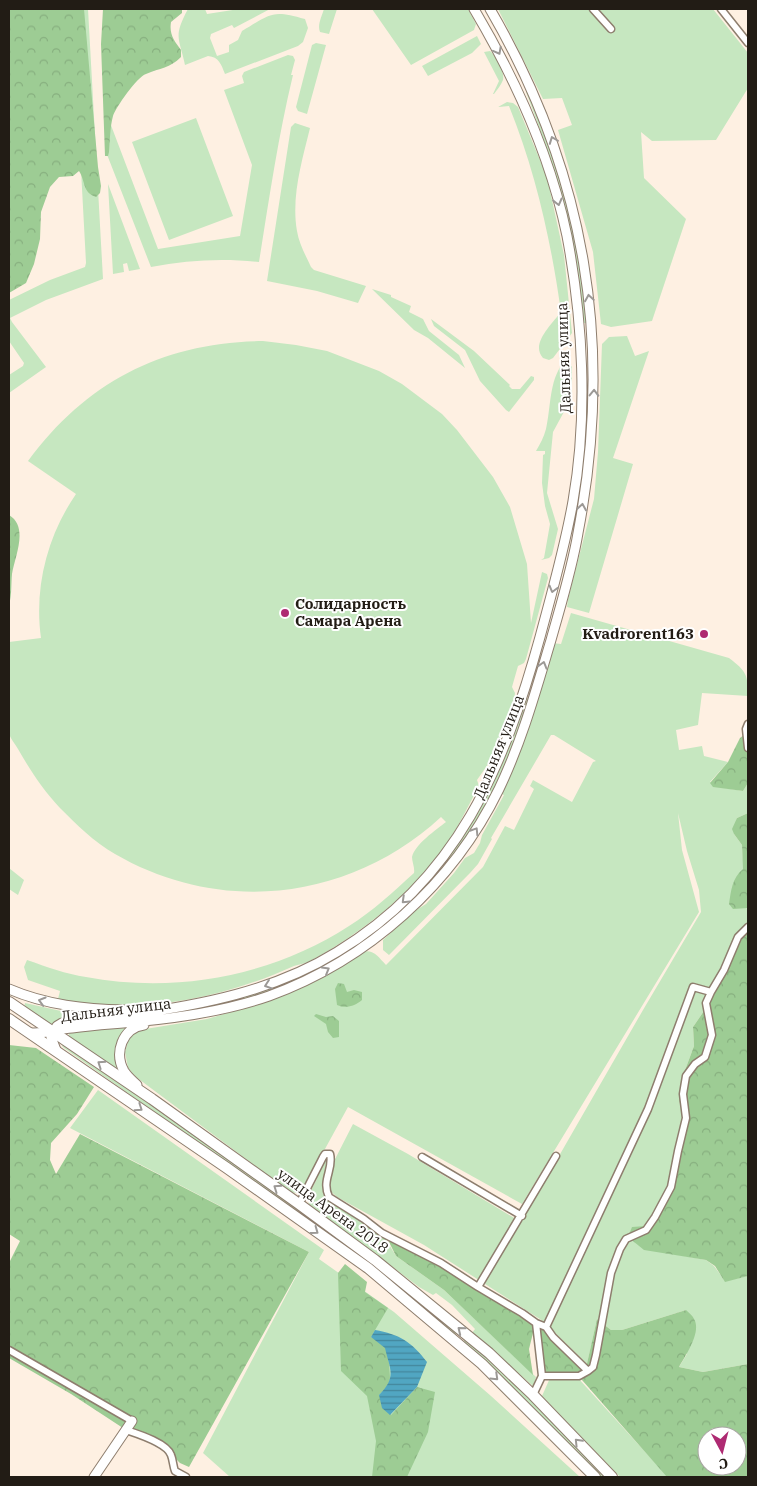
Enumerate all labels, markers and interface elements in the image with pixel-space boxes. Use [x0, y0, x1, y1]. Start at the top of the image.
one-way arrow [492, 46, 502, 55]
one-way arrow [548, 136, 559, 145]
one-way arrow [552, 197, 563, 206]
one-way arrow [584, 294, 595, 302]
street label: Дальняя улица [552, 302, 575, 414]
one-way arrow [589, 389, 599, 397]
one-way arrow [577, 503, 587, 512]
one-way arrow [548, 585, 559, 594]
place label: Солидарность Самара Арена [295, 594, 406, 630]
marker: Солидарность Самара Арена [279, 607, 291, 619]
place label: Kvadrorent163 [582, 624, 694, 643]
marker: Kvadrorent163 [698, 628, 710, 640]
one-way arrow [538, 661, 548, 670]
street label: Дальняя улица [469, 692, 528, 802]
one-way arrow [469, 827, 478, 836]
one-way arrow [402, 894, 411, 903]
one-way arrow [321, 966, 330, 976]
one-way arrow [265, 979, 273, 989]
street label: Дальняя улица [60, 993, 172, 1026]
one-way arrow [39, 996, 47, 1006]
one-way arrow [97, 1061, 107, 1070]
one-way arrow [133, 1102, 143, 1111]
street label: улица Арена 2018 [274, 1164, 393, 1257]
one-way arrow [273, 1185, 283, 1194]
one-way arrow [309, 1225, 319, 1234]
one-way arrow [458, 1327, 467, 1335]
one-way arrow [490, 1372, 499, 1381]
north arrow [697, 1426, 747, 1476]
one-way arrow [575, 1439, 584, 1448]
text: С [718, 1454, 729, 1473]

